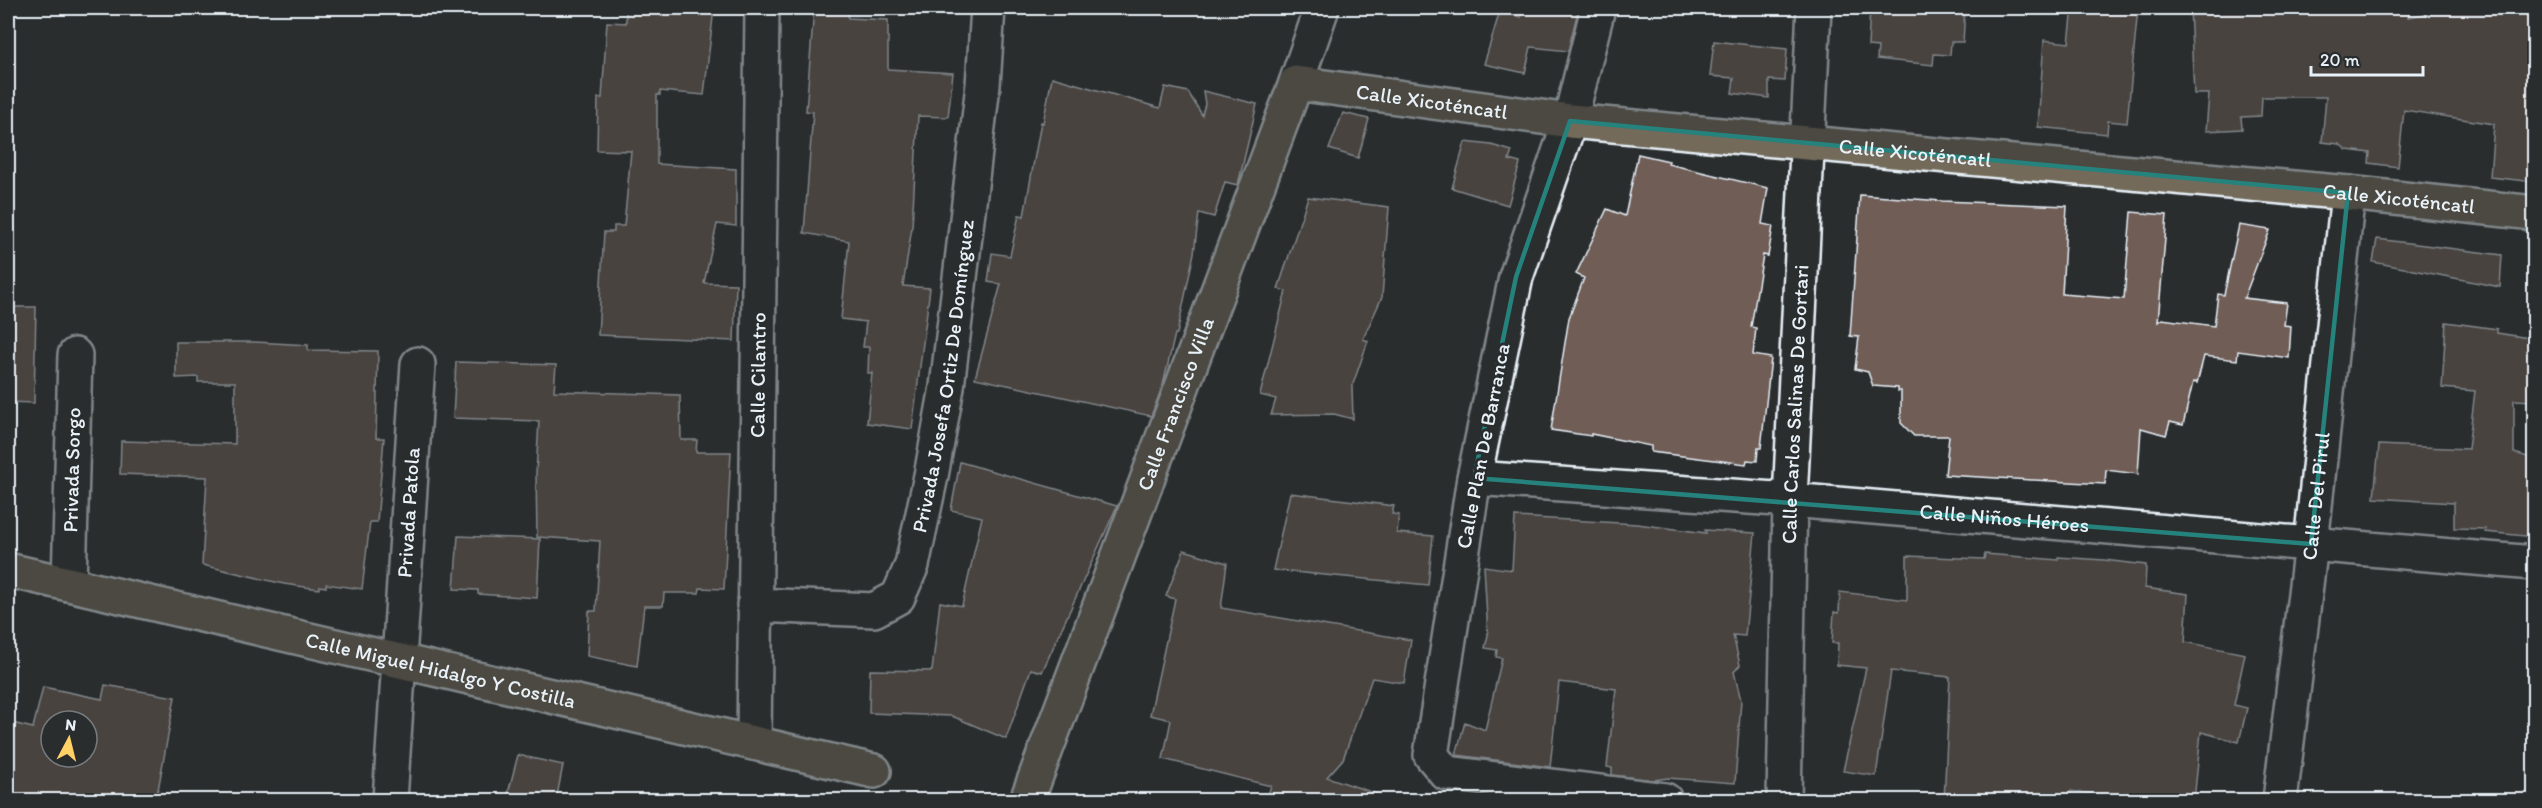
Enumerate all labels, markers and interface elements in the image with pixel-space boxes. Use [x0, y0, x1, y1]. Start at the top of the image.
scale bar [2311, 39, 2424, 77]
text: 20 m [2320, 49, 2360, 71]
street label: Calle Xicoténcatl [1354, 78, 1509, 124]
street label: Calle Xicoténcatl [1838, 133, 1993, 172]
street label: Calle Xicoténcatl [2322, 178, 2476, 219]
street label: Privada Josefa Ortiz De Domínguez [906, 218, 979, 535]
street label: Calle Carlos Salinas De Gortari [1776, 264, 1813, 544]
street label: Calle Cilantro [744, 312, 771, 438]
street label: Calle Francisco Villa [1131, 314, 1219, 494]
street label: Calle Plan De Barranca [1450, 341, 1515, 551]
street label: Privada Sorgo [57, 407, 86, 533]
street label: Calle Del Pirul [2296, 431, 2335, 562]
street label: Privada Patola [391, 447, 425, 578]
street label: Calle Niños Héroes [1919, 498, 2090, 537]
street label: Calle Miguel Hidalgo Y Costilla [303, 626, 578, 713]
north arrow [39, 709, 99, 769]
text: N [64, 715, 77, 735]

